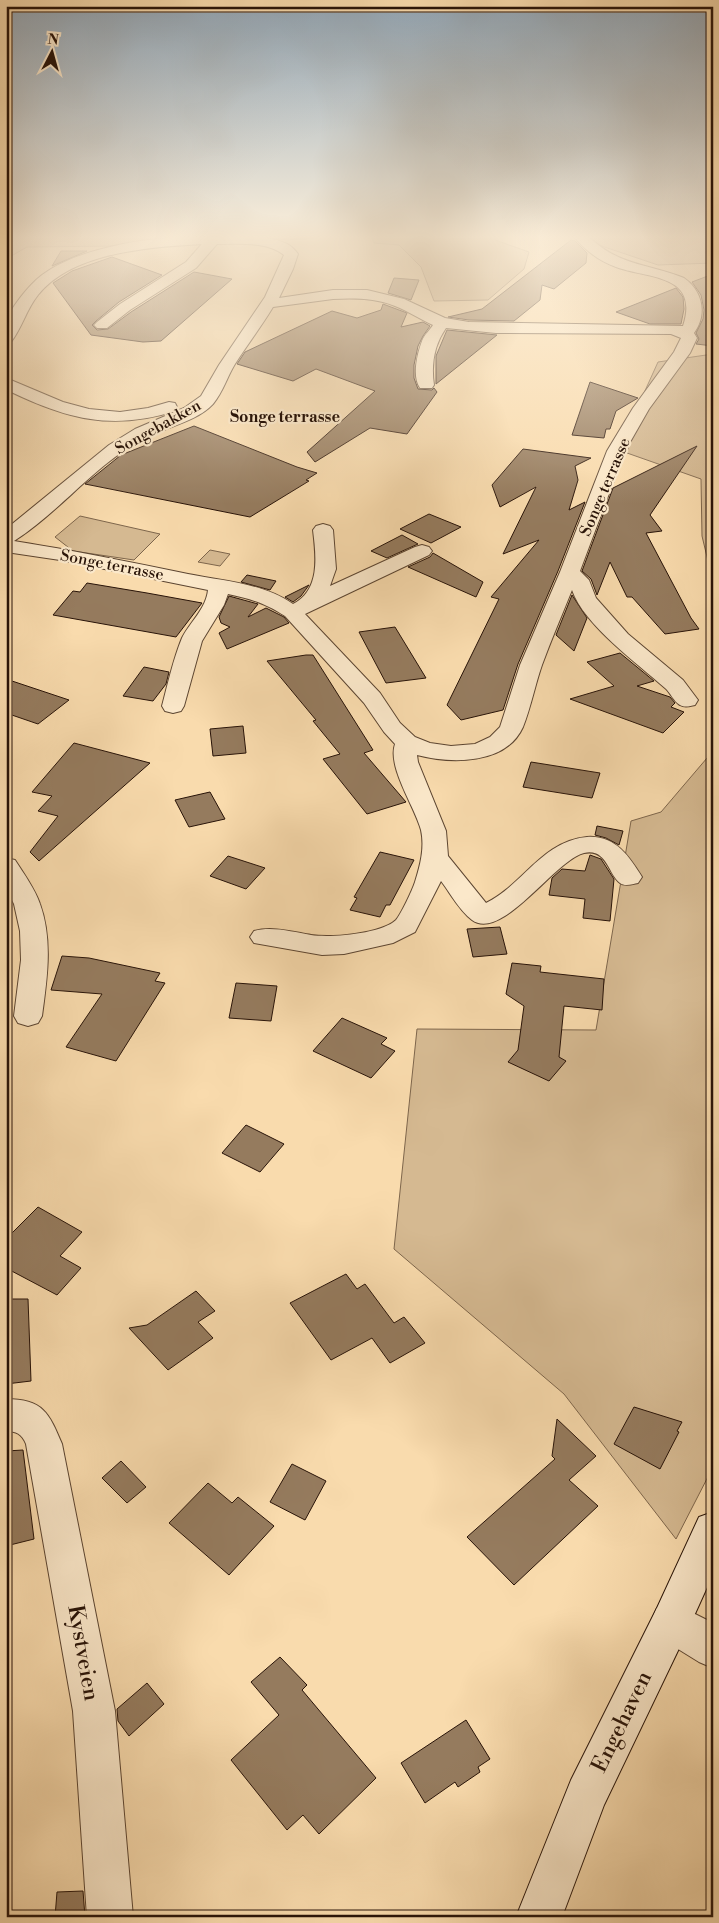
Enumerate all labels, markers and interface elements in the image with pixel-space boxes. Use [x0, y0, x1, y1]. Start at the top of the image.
north arrow [28, 28, 78, 78]
text: N [47, 31, 60, 50]
street label: Songebakken [111, 395, 205, 459]
district label: Songe terrasse [230, 407, 340, 427]
street label: Songe terrasse [575, 435, 635, 539]
street label: Songe terrasse [59, 545, 165, 585]
street label: Kystveien [61, 1603, 105, 1703]
street label: Engehaven [586, 1667, 658, 1777]

